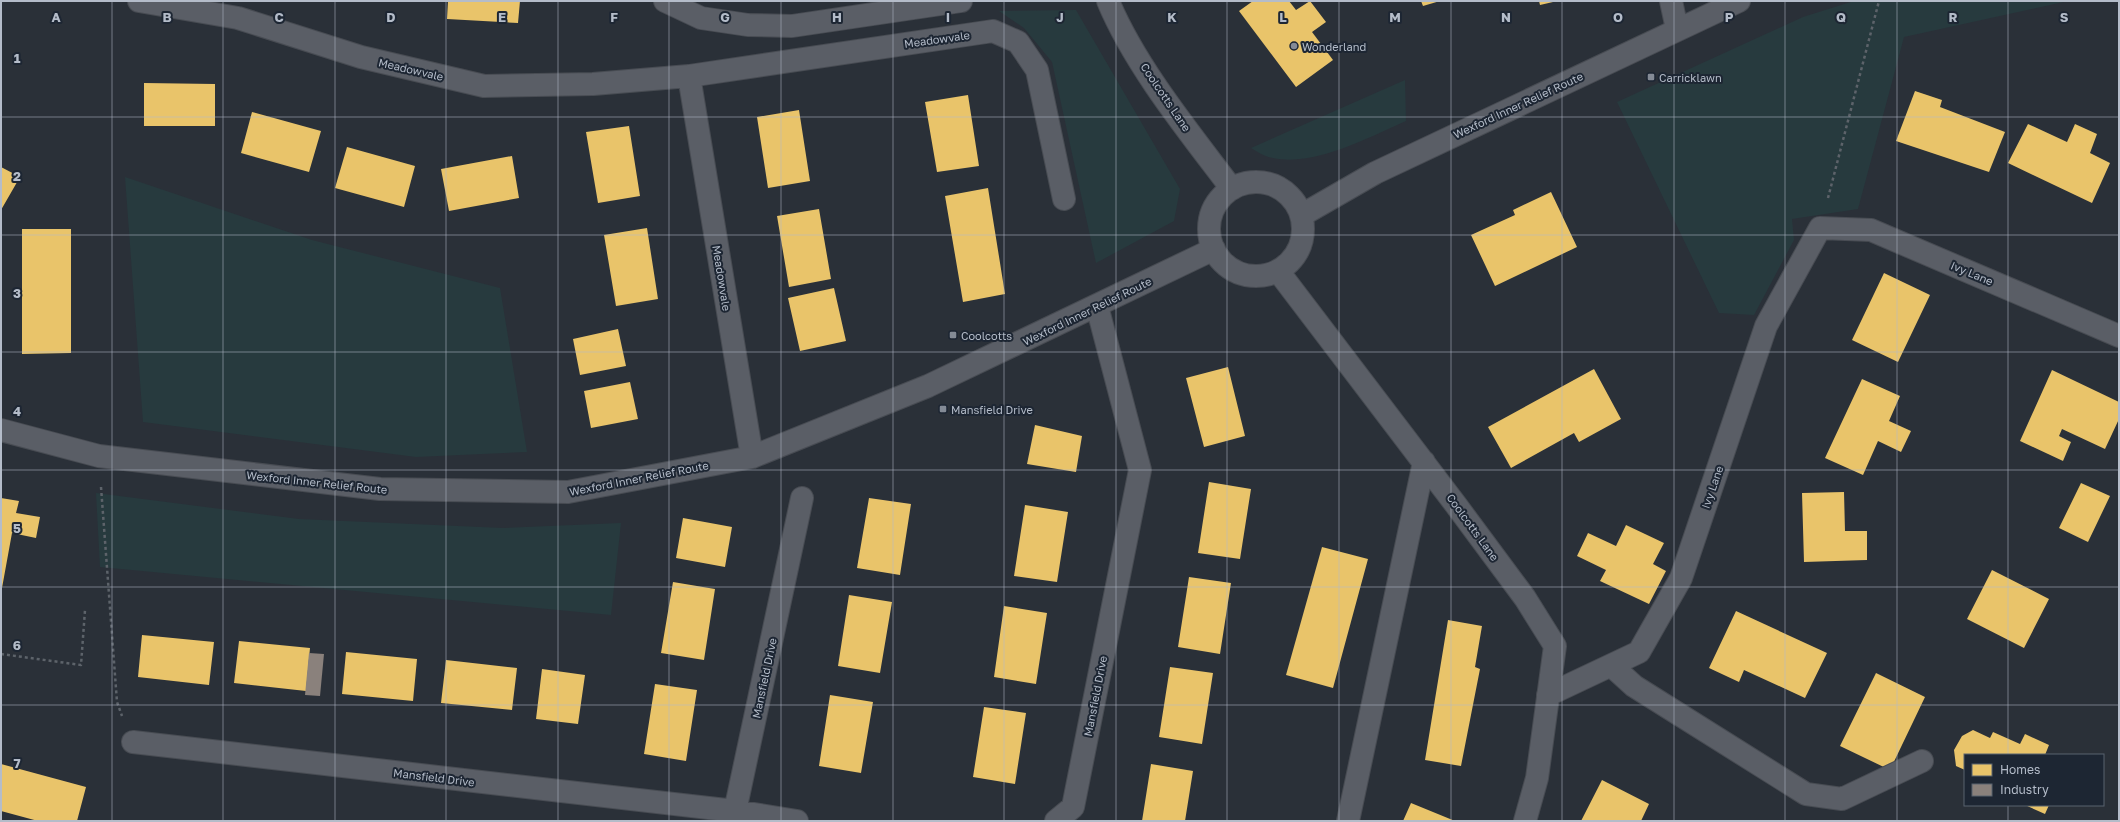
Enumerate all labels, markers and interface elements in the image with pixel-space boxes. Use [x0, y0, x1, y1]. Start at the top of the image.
text: A [51, 9, 61, 25]
text: B [162, 9, 172, 25]
text: C [274, 9, 284, 25]
text: D [386, 9, 396, 25]
text: E [498, 9, 506, 25]
text: F [610, 9, 618, 25]
text: G [720, 9, 730, 25]
text: H [832, 9, 842, 25]
text: I [946, 9, 950, 25]
text: J [1056, 9, 1064, 25]
text: K [1167, 9, 1177, 25]
text: L [1279, 9, 1287, 25]
text: M [1389, 9, 1401, 25]
text: N [1501, 9, 1511, 25]
text: O [1613, 9, 1623, 25]
text: P [1725, 9, 1734, 25]
text: Q [1836, 9, 1846, 25]
text: R [1948, 9, 1958, 25]
text: S [2060, 9, 2069, 25]
street label: Meadowvale [903, 28, 971, 50]
place label: Wonderland [1302, 40, 1366, 53]
marker: Wonderland [1289, 41, 1299, 51]
text: 1 [14, 50, 21, 66]
street label: Meadowvale [377, 55, 445, 83]
street label: Coolcotts Lane [1138, 60, 1194, 134]
street label: Wexford Inner Relief Route [1451, 69, 1585, 141]
place label: Carricklawn [1659, 71, 1722, 84]
marker: Carricklawn [1646, 72, 1656, 82]
text: 2 [13, 168, 21, 184]
street label: Meadowvale [710, 244, 734, 312]
street label: Ivy Lane [1949, 258, 1995, 288]
street label: Wexford Inner Relief Route [1021, 274, 1153, 348]
text: 3 [13, 285, 21, 301]
place label: Coolcotts [961, 329, 1012, 342]
marker: Coolcotts [948, 330, 958, 340]
text: 4 [13, 403, 21, 419]
place label: Mansfield Drive [951, 403, 1033, 416]
marker: Mansfield Drive [938, 404, 948, 414]
street label: Wexford Inner Relief Route [568, 458, 710, 498]
street label: Ivy Lane [1699, 464, 1725, 510]
street label: Wexford Inner Relief Route [246, 468, 388, 496]
street label: Coolcotts Lane [1444, 491, 1502, 563]
text: 5 [13, 520, 21, 536]
text: 6 [13, 637, 21, 653]
street label: Mansfield Drive [749, 637, 779, 719]
street label: Mansfield Drive [1081, 655, 1109, 737]
legend [1964, 754, 2104, 806]
text: 7 [13, 755, 21, 771]
text: Homes [2000, 762, 2040, 777]
street label: Mansfield Drive [393, 766, 475, 788]
text: Industry [2000, 782, 2049, 797]

